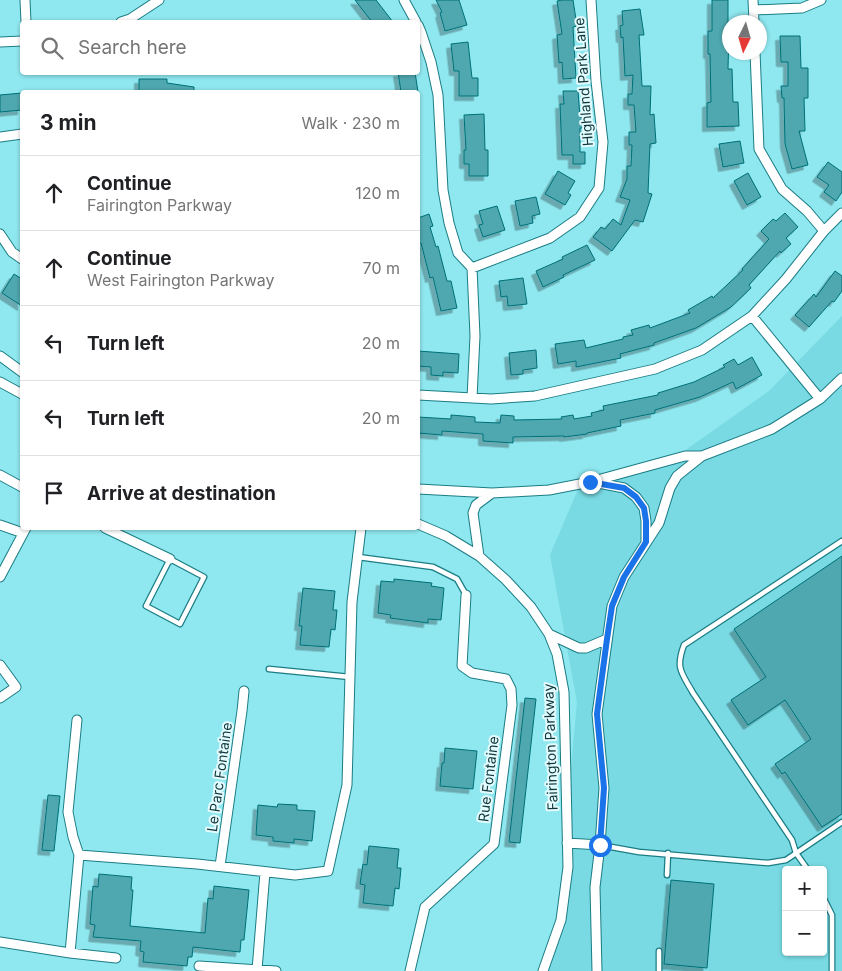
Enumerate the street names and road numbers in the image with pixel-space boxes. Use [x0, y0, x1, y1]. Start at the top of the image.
street label: Highland Park Lane [570, 17, 596, 147]
street label: Fairington Parkway [539, 683, 561, 811]
street label: Le Parc Fontaine [203, 721, 235, 833]
street label: Rue Fontaine [474, 735, 502, 823]

